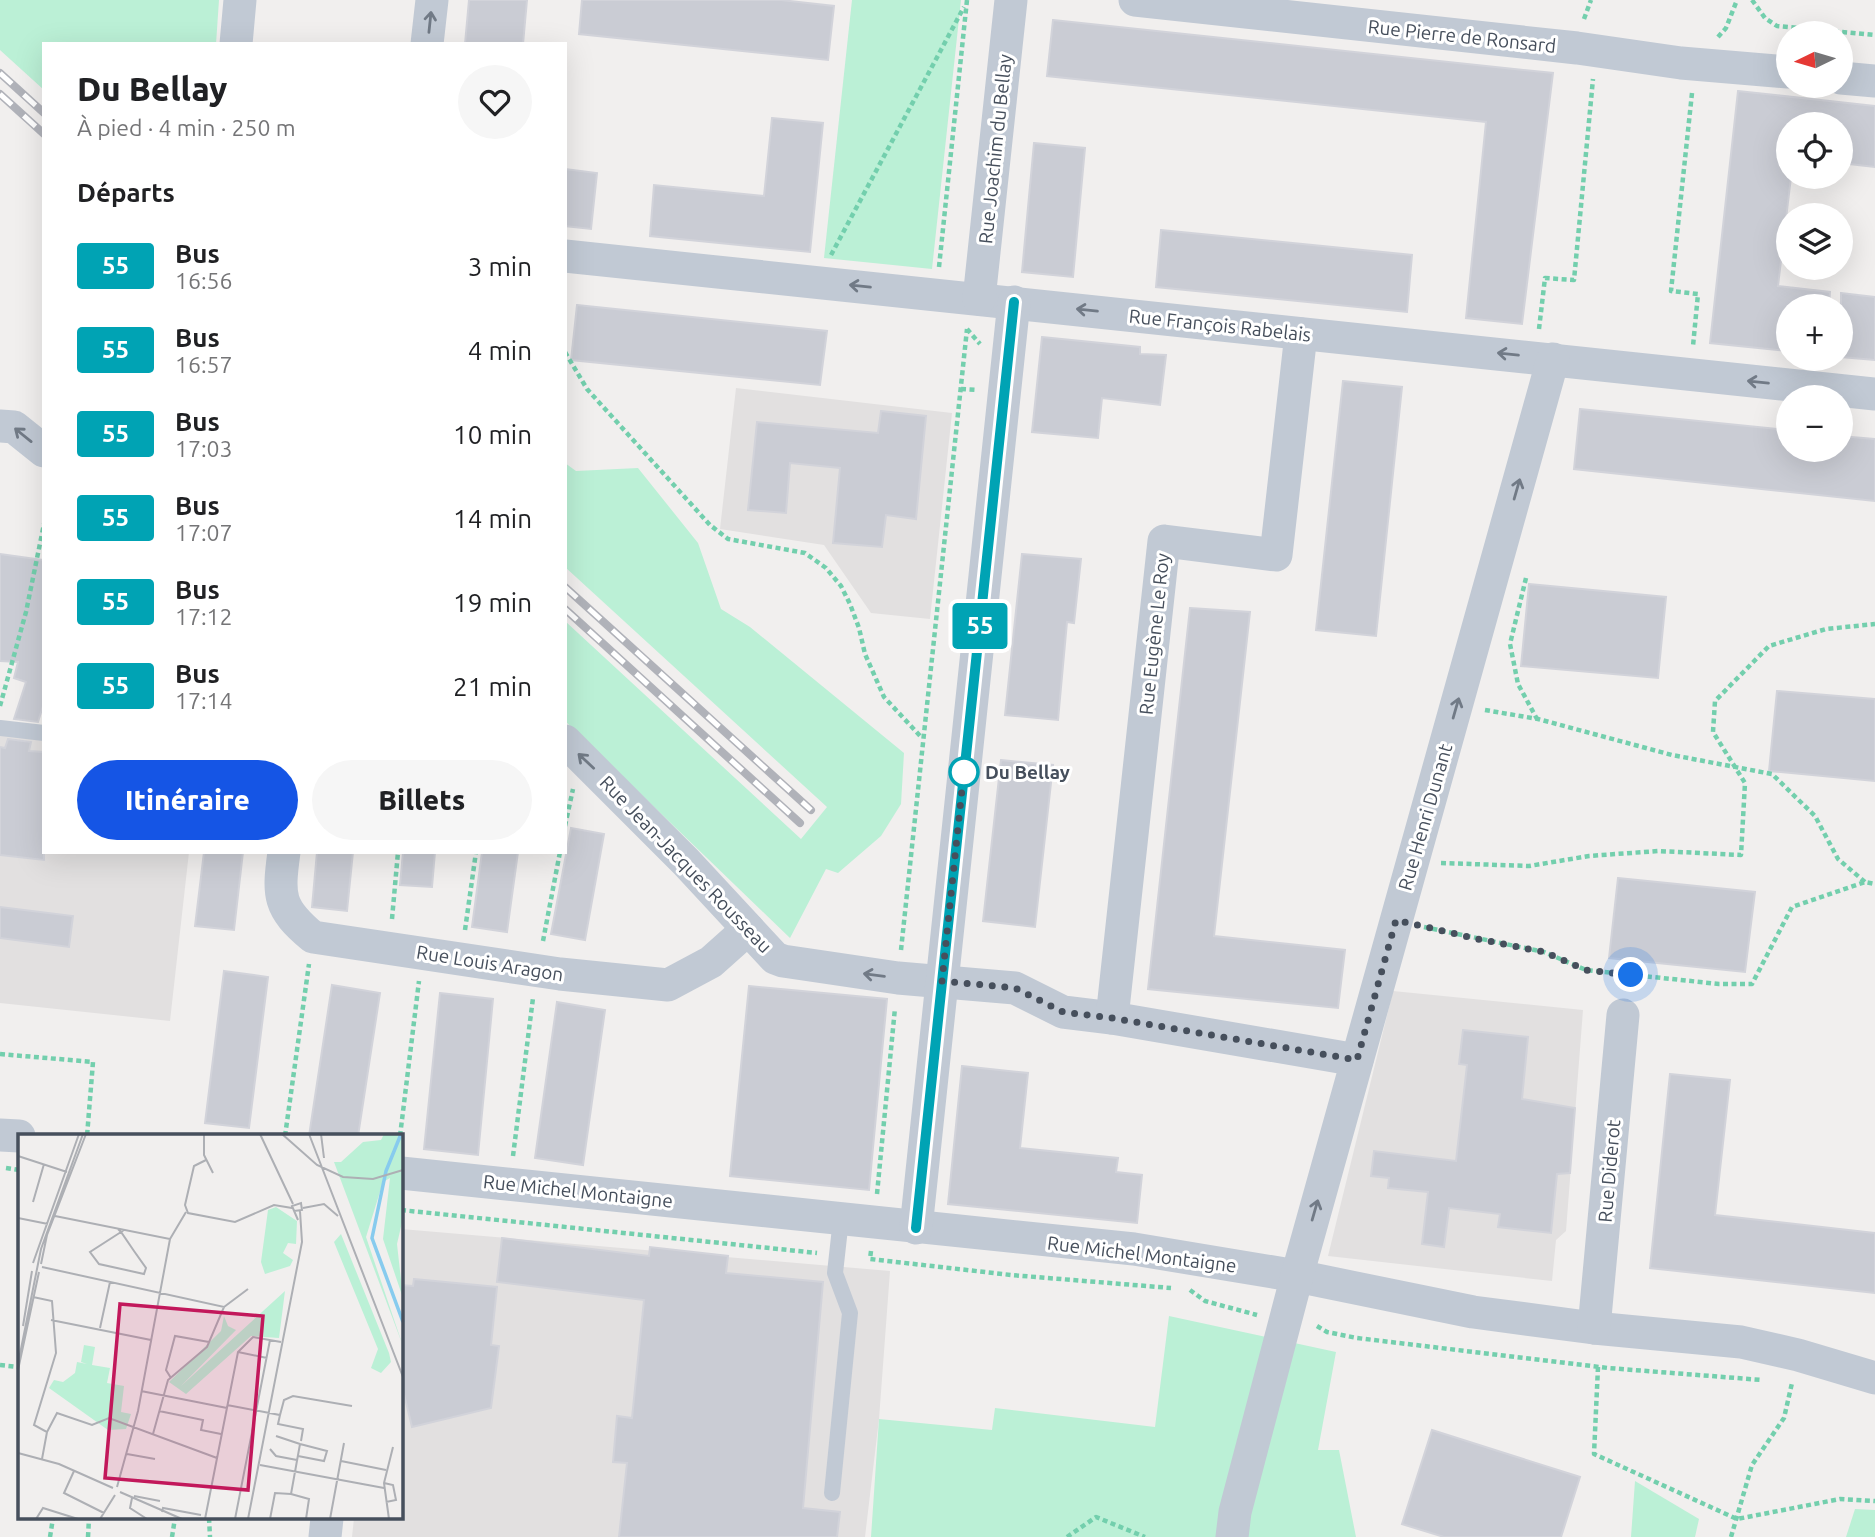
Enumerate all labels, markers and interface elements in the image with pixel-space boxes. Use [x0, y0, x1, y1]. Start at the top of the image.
one-way arrow [423, 11, 436, 34]
street label: Rue Pierre de Ronsard [1367, 15, 1557, 57]
north arrow [1776, 21, 1853, 98]
map controls [1776, 21, 1853, 462]
street label: Rue Joachim du Bellay [974, 53, 1016, 245]
button: heart [458, 65, 532, 139]
text: Du Bellay [77, 70, 227, 107]
button: locate [1776, 112, 1853, 189]
text: À pied · 4 min · 250 m [77, 115, 296, 140]
text: Départs [77, 178, 175, 207]
button: layers [1776, 203, 1853, 280]
text: Bus [175, 239, 220, 268]
text: 55 [102, 252, 129, 279]
text: 3 min [468, 252, 532, 281]
text: 16:56 [175, 268, 233, 293]
one-way arrow [850, 280, 872, 293]
button: + [1776, 294, 1853, 371]
one-way arrow [1076, 304, 1099, 317]
street label: Rue François Rabelais [1128, 304, 1312, 346]
text: Bus [175, 323, 220, 352]
text: 55 [102, 336, 129, 363]
text: 4 min [468, 336, 532, 365]
one-way arrow [1497, 347, 1520, 360]
text: 16:57 [175, 352, 233, 377]
one-way arrow [1748, 375, 1770, 388]
button: − [1776, 385, 1853, 462]
text: Bus [175, 407, 220, 436]
text: 55 [102, 420, 129, 447]
text: 10 min [453, 420, 532, 449]
one-way arrow [15, 427, 33, 442]
text: 17:03 [175, 436, 233, 461]
one-way arrow [1511, 478, 1524, 500]
text: Bus [175, 491, 220, 520]
text: 55 [102, 504, 129, 531]
text: 14 min [453, 504, 532, 533]
text: 17:07 [175, 520, 233, 545]
street label: Rue Eugène Le Roy [1135, 552, 1173, 716]
text: Bus [175, 575, 220, 604]
text: 55 [102, 588, 129, 615]
text: 19 min [453, 588, 532, 617]
line badge: 55 [948, 603, 1012, 649]
text: 17:12 [175, 604, 233, 629]
text: 55 [966, 612, 994, 639]
text: Bus [175, 659, 220, 688]
text: 55 [102, 672, 129, 699]
text: 21 min [453, 672, 532, 701]
text: 17:14 [175, 688, 233, 713]
one-way arrow [1450, 697, 1463, 719]
street label: Rue Henri Dunant [1394, 741, 1457, 893]
one-way arrow [578, 752, 595, 769]
marker: Du Bellay [949, 757, 979, 787]
button: Itinéraire [77, 760, 298, 840]
button: Billets [312, 760, 532, 840]
place label: Du Bellay [985, 761, 1070, 783]
street label: Rue Jean-Jacques Rousseau [596, 771, 776, 957]
street label: Rue Louis Aragon [415, 941, 565, 985]
your location [1613, 957, 1648, 992]
one-way arrow [864, 968, 886, 981]
street label: Rue Diderot [1594, 1118, 1624, 1223]
inset map [18, 1134, 402, 1520]
street label: Rue Michel Montaigne [482, 1170, 674, 1212]
one-way arrow [1309, 1199, 1322, 1222]
street label: Rue Michel Montaigne [1046, 1231, 1238, 1277]

